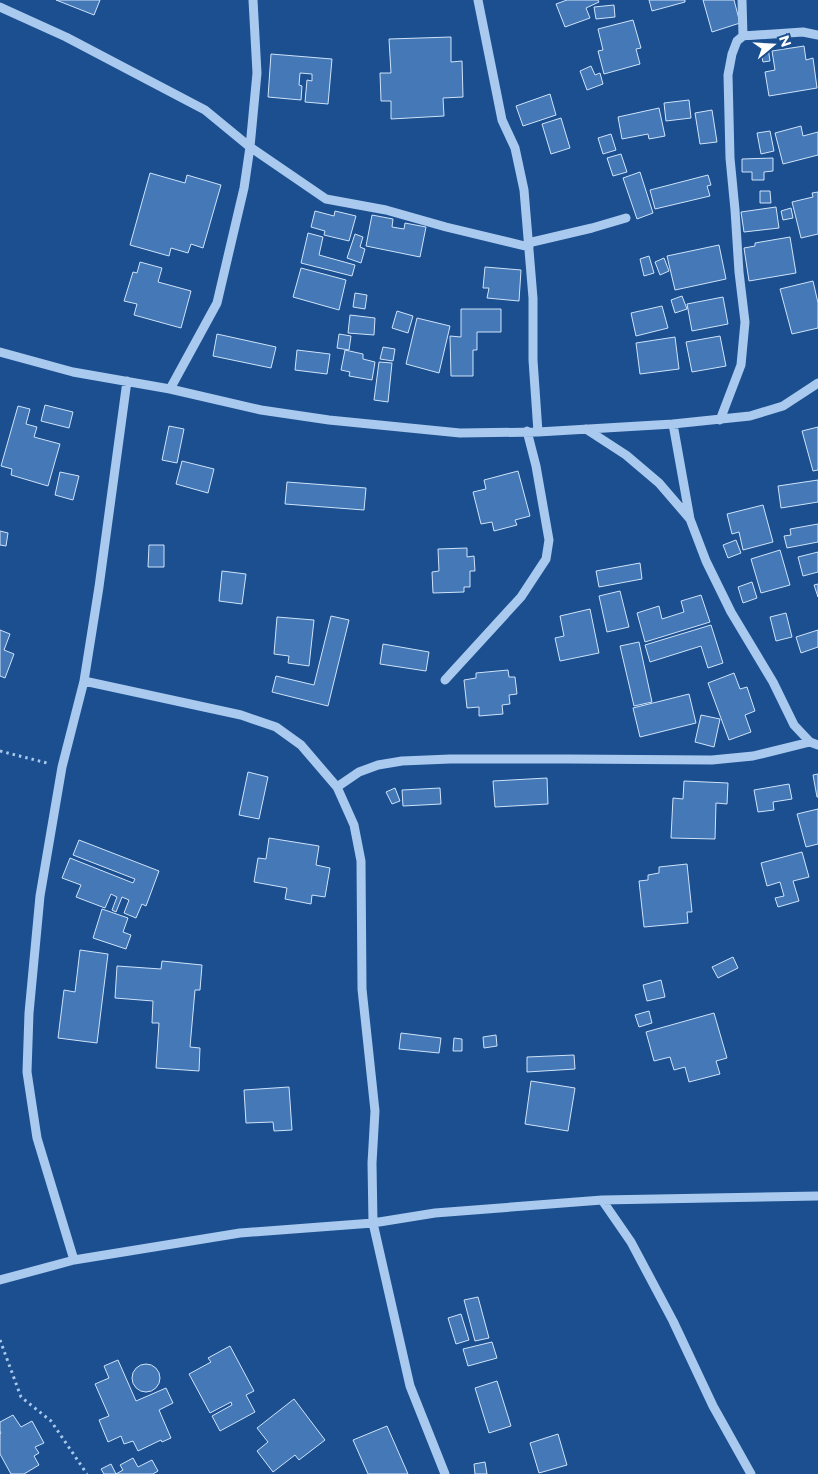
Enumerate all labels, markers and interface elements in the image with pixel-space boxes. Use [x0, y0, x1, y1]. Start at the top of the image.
north arrow [748, 20, 798, 70]
text: N [775, 33, 796, 49]

